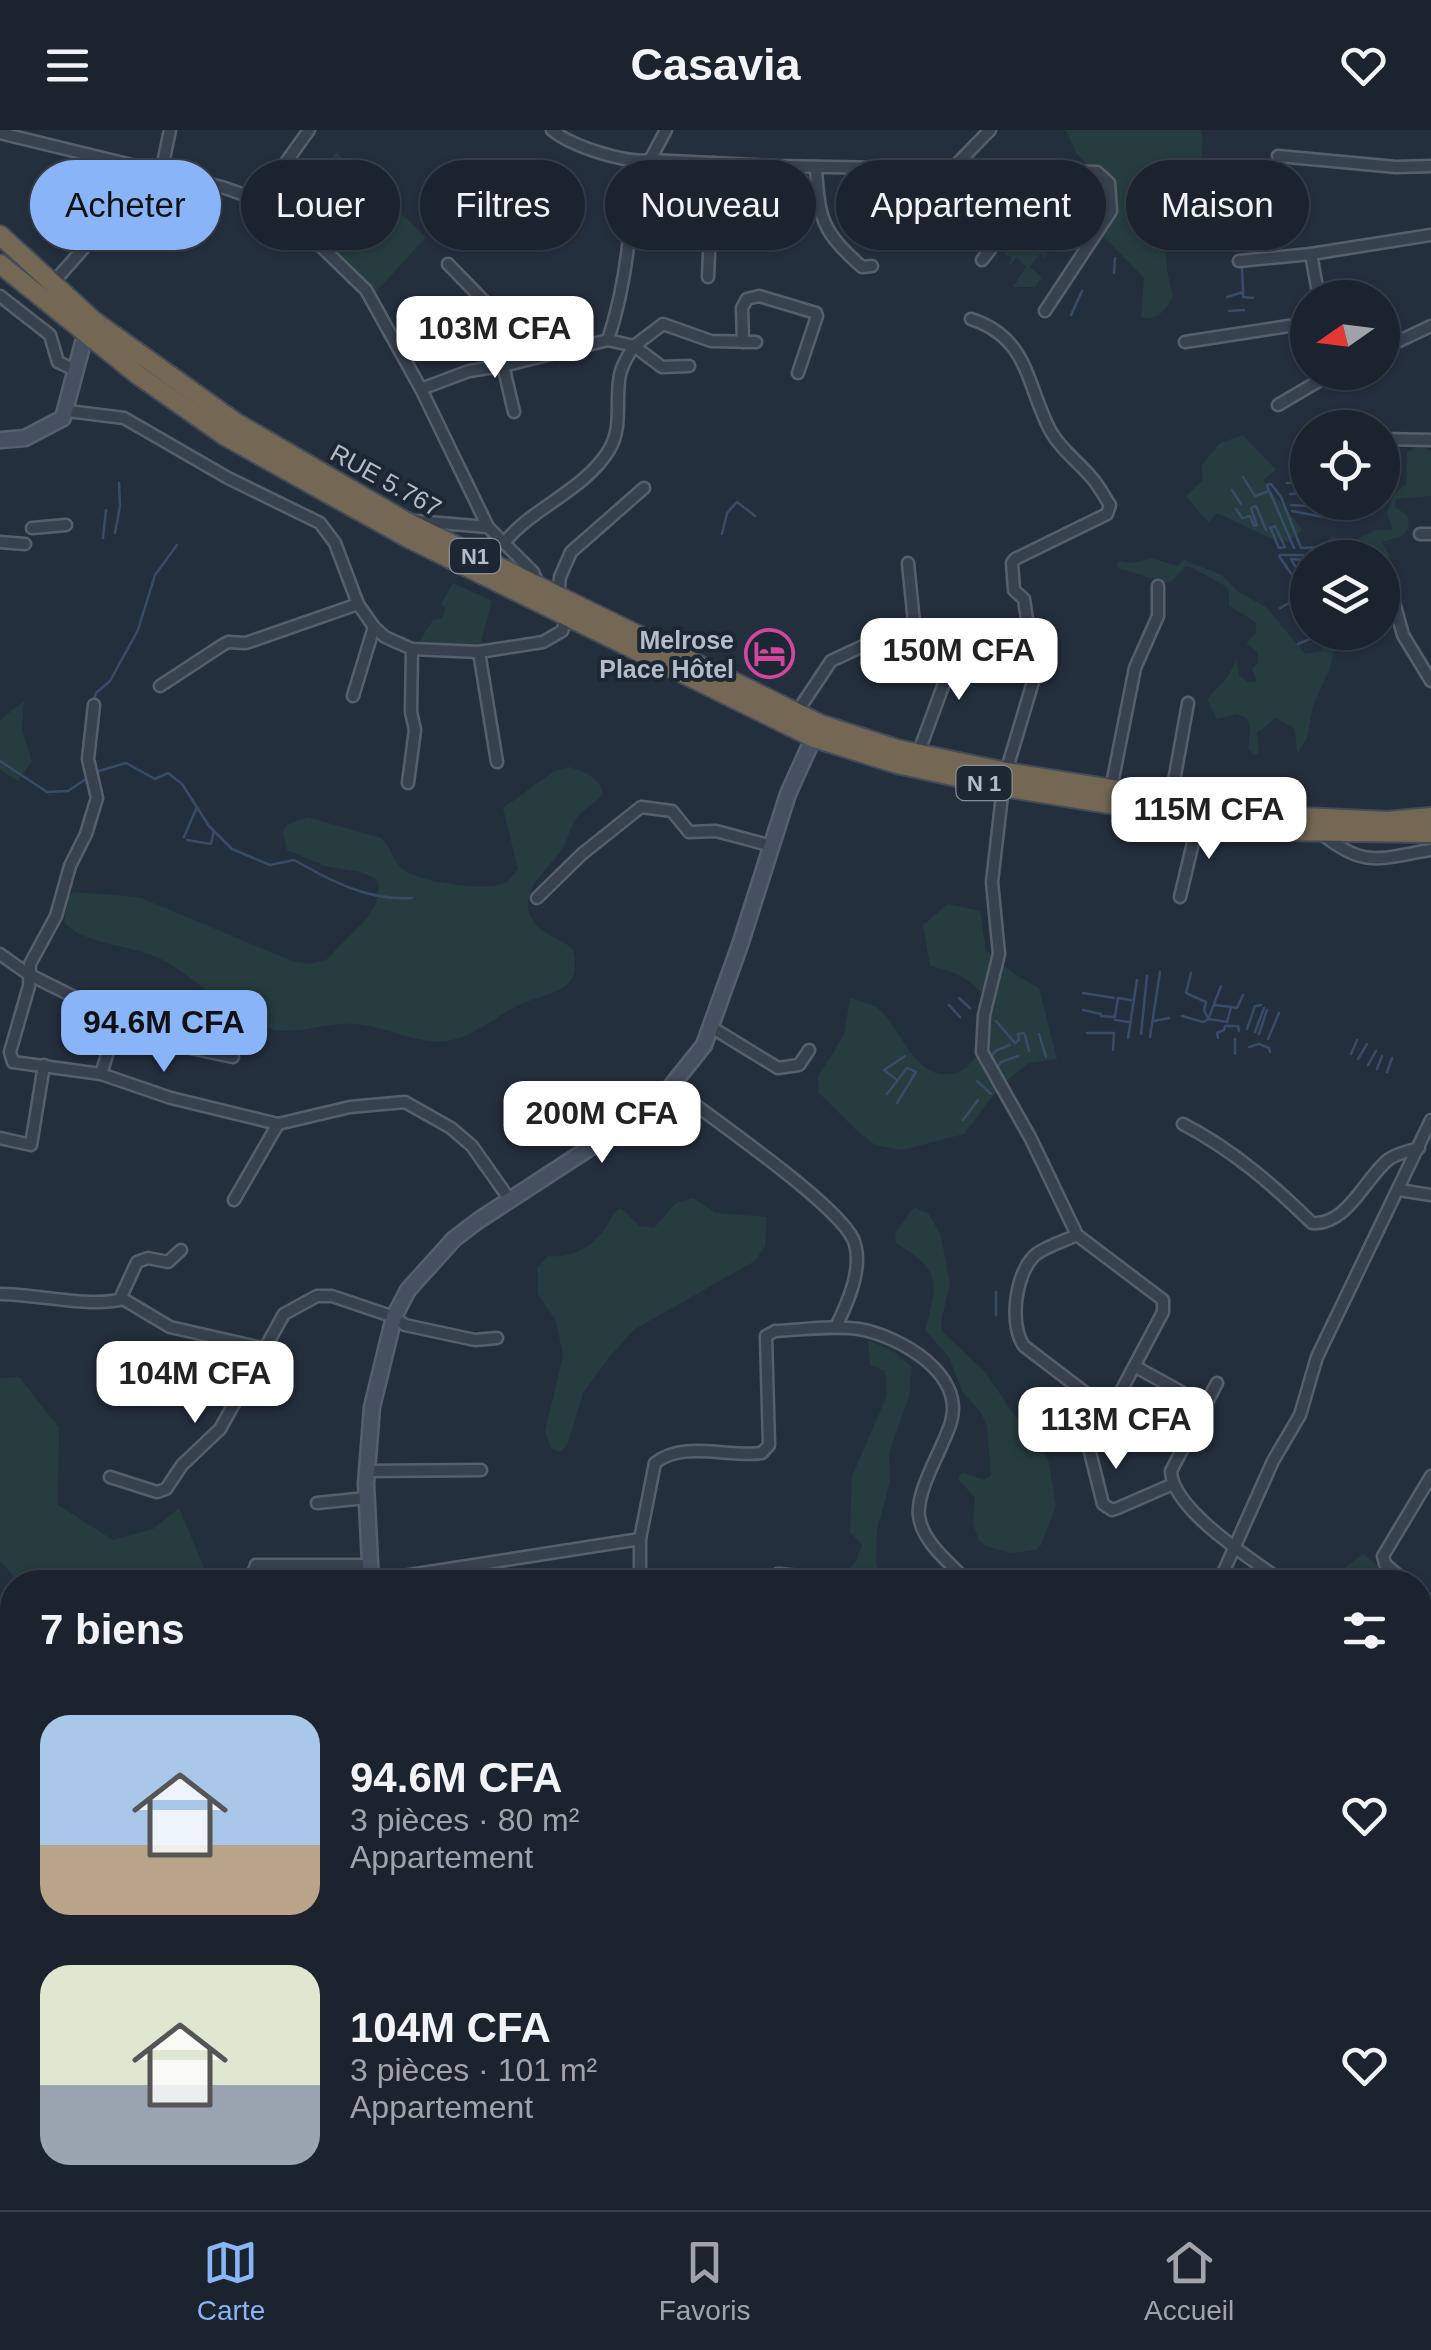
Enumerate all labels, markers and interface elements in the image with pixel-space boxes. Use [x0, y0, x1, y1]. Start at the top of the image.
icon: menu [40, 38, 95, 93]
icon: heart [1336, 38, 1391, 93]
text: Casavia [630, 39, 801, 90]
chip: Acheter [30, 160, 221, 250]
chip: Louer [241, 160, 400, 250]
chip: Filtres [420, 160, 585, 250]
chip: Nouveau [605, 160, 816, 250]
chip: Appartement [836, 160, 1106, 250]
chip: Maison [1126, 160, 1309, 250]
north arrow [1290, 280, 1400, 390]
map controls [1290, 280, 1400, 650]
pin: 103M CFA [392, 296, 598, 381]
text: 103M CFA [419, 310, 571, 346]
button: locate [1290, 410, 1400, 520]
street label: RUE 5.767 [326, 438, 446, 522]
road number: N1 [450, 539, 500, 573]
button: layers [1290, 540, 1400, 650]
pin: 150M CFA [856, 618, 1062, 703]
place label: Melrose Place Hôtel [599, 626, 734, 683]
hotel icon: Melrose Place Hôtel [743, 628, 795, 680]
text: 150M CFA [883, 632, 1035, 668]
road number: N 1 [956, 766, 1012, 800]
pin: 115M CFA [1106, 777, 1312, 862]
text: 115M CFA [1133, 791, 1285, 827]
pin: 94.6M CFA [50, 990, 278, 1075]
text: 94.6M CFA [83, 1004, 245, 1040]
pin: 200M CFA [499, 1081, 705, 1166]
text: 200M CFA [526, 1095, 678, 1131]
pin: 104M CFA [92, 1341, 298, 1426]
text: 104M CFA [119, 1355, 271, 1391]
pin: 113M CFA [1013, 1387, 1219, 1472]
text: 113M CFA [1040, 1401, 1192, 1437]
icon: filters [1337, 1603, 1392, 1658]
text: 7 biens [40, 1606, 185, 1653]
text: 94.6M CFA [350, 1754, 562, 1801]
icon: home [120, 1755, 240, 1875]
icon: heart [1337, 1788, 1392, 1843]
text: 3 pièces · 80 m² [350, 1802, 579, 1838]
text: Appartement [350, 1839, 533, 1875]
text: 104M CFA [350, 2004, 551, 2051]
icon: home [120, 2005, 240, 2125]
icon: heart [1337, 2038, 1392, 2093]
text: 3 pièces · 101 m² [350, 2052, 597, 2088]
text: Appartement [350, 2089, 533, 2125]
tab: Carte [197, 2235, 265, 2327]
tab: Favoris [659, 2235, 750, 2327]
tab: Accueil [1144, 2235, 1234, 2327]

